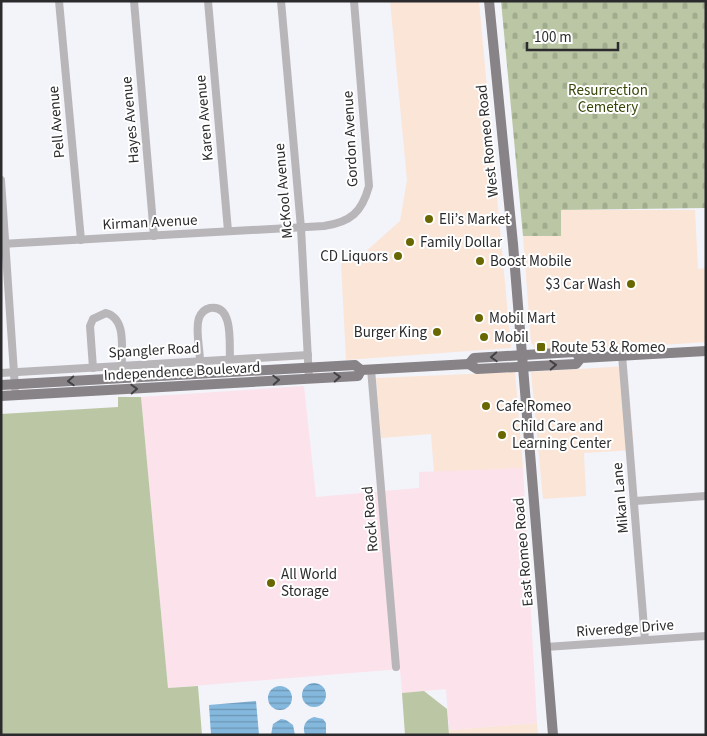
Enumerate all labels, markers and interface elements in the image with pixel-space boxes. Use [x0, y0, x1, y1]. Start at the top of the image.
scale bar [527, 20, 618, 52]
text: 100 m [534, 27, 572, 48]
street label: Karen Avenue [190, 74, 219, 162]
street label: Hayes Avenue [116, 76, 145, 164]
park label: Resurrection Cemetery [568, 80, 648, 118]
street label: West Romeo Road [471, 84, 504, 198]
street label: Pell Avenue [43, 85, 70, 159]
street label: Gordon Avenue [337, 90, 364, 188]
street label: McKool Avenue [269, 142, 298, 240]
place label: Eli’s Market [439, 209, 510, 230]
street label: Kirman Avenue [102, 210, 198, 235]
marker: Eli’s Market [423, 213, 435, 225]
place label: Family Dollar [420, 232, 503, 253]
marker: Family Dollar [404, 236, 416, 248]
place label: CD Liquors [320, 246, 388, 267]
marker: CD Liquors [392, 250, 404, 262]
place label: Boost Mobile [490, 251, 571, 272]
marker: Boost Mobile [474, 255, 486, 267]
place label: $3 Car Wash [545, 274, 621, 295]
marker: $3 Car Wash [625, 278, 637, 290]
place label: Mobil Mart [489, 308, 556, 329]
marker: Mobil Mart [473, 312, 485, 324]
place label: Burger King [354, 322, 427, 343]
marker: Burger King [431, 326, 443, 338]
place label: Mobil [494, 327, 529, 348]
marker: Mobil [478, 331, 490, 343]
place label: Route 53 & Romeo [551, 337, 666, 358]
street label: Spangler Road [108, 338, 200, 363]
marker: Route 53 & Romeo [535, 341, 547, 353]
one-way arrow [489, 351, 497, 362]
street label: Independence Boulevard [103, 357, 261, 386]
one-way arrow [550, 360, 557, 370]
one-way arrow [334, 372, 341, 382]
one-way arrow [273, 375, 281, 386]
one-way arrow [67, 376, 75, 387]
one-way arrow [131, 383, 139, 394]
place label: Cafe Romeo [496, 396, 571, 417]
marker: Cafe Romeo [480, 400, 492, 412]
place label: Child Care and Learning Center [512, 416, 612, 454]
marker: Child Care and Learning Center [496, 429, 508, 441]
street label: Mikan Lane [607, 462, 634, 534]
street label: Rock Road [357, 485, 384, 553]
street label: East Romeo Road [508, 497, 539, 607]
place label: All World Storage [281, 564, 337, 602]
marker: All World Storage [265, 577, 277, 589]
street label: Riveredge Drive [576, 615, 675, 642]

